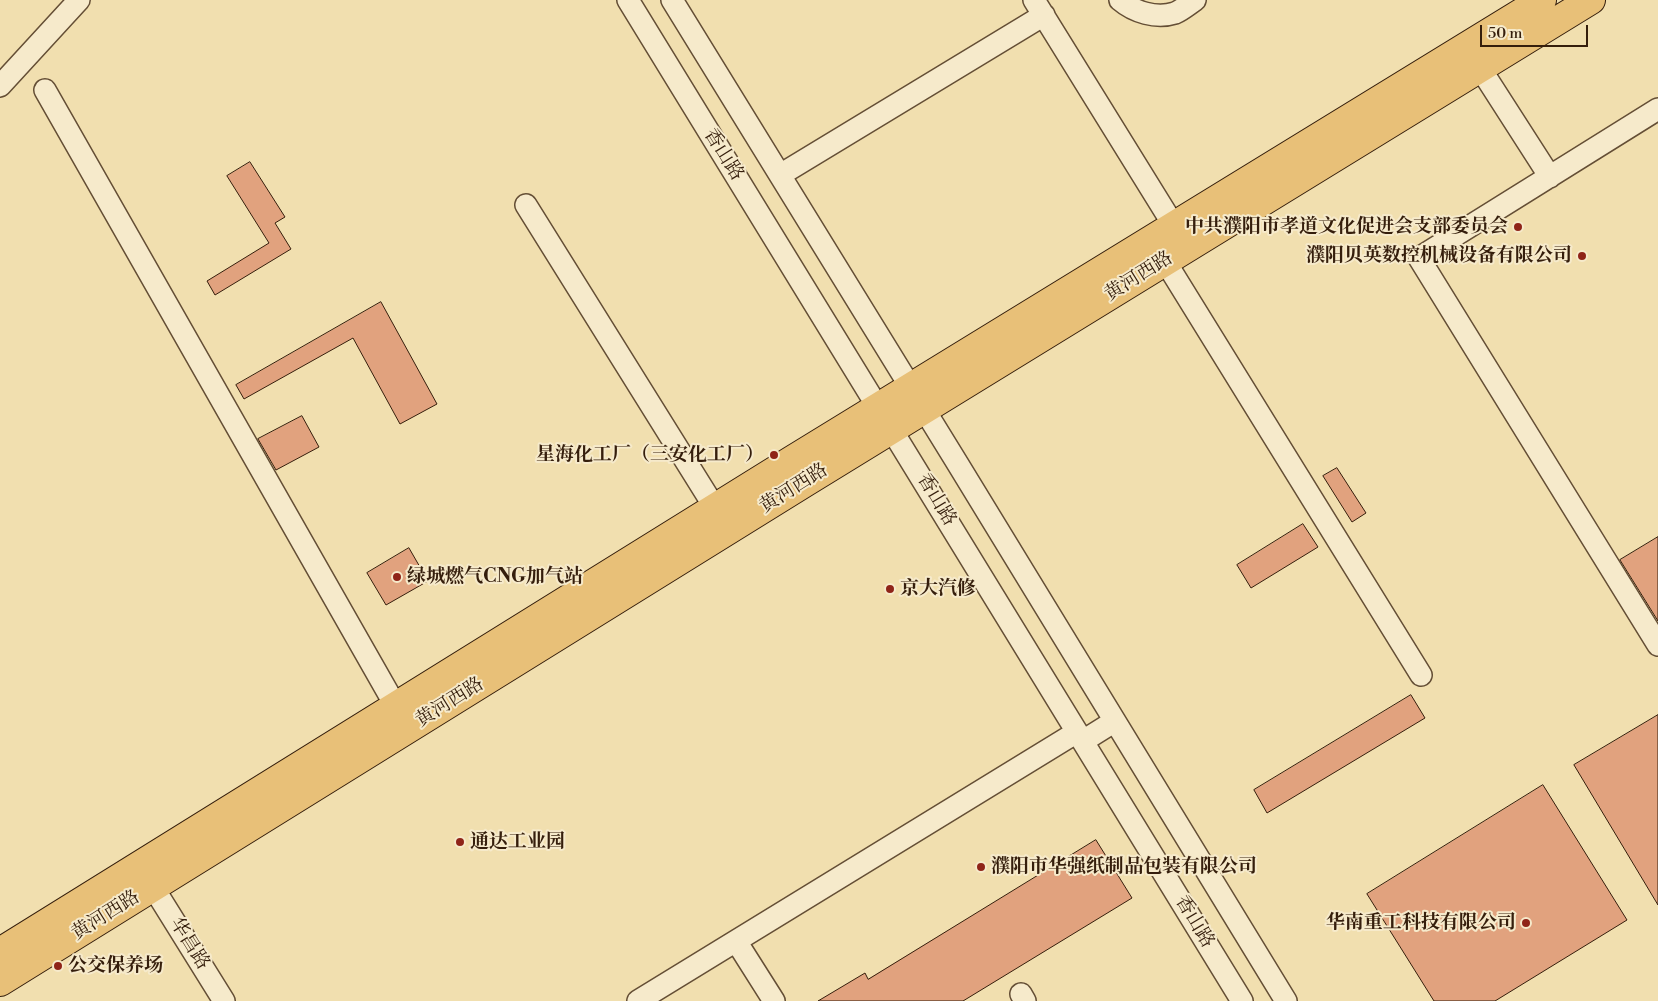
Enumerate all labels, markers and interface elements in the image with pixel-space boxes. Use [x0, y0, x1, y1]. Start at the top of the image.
scale bar [1483, 15, 1590, 47]
text: 50 m [1488, 24, 1522, 43]
street label: 香山路 [698, 125, 748, 185]
place label: 中共濮阳市孝道文化促进会支部委员会 [1185, 216, 1508, 238]
marker: 中共濮阳市孝道文化促进会支部委员会 [1512, 221, 1524, 233]
place label: 濮阳贝英数控机械设备有限公司 [1306, 245, 1572, 267]
street label: 黄河西路 [1101, 247, 1177, 307]
marker: 濮阳贝英数控机械设备有限公司 [1576, 250, 1588, 262]
place label: 星海化工厂（三安化工厂） [536, 444, 764, 466]
marker: 星海化工厂（三安化工厂） [768, 449, 780, 461]
street label: 黄河西路 [756, 459, 832, 519]
street label: 香山路 [912, 470, 960, 530]
place label: 绿城燃气CNG加气站 [407, 566, 583, 588]
marker: 绿城燃气CNG加气站 [391, 571, 403, 583]
place label: 京大汽修 [900, 578, 976, 600]
marker: 京大汽修 [884, 583, 896, 595]
street label: 黄河西路 [412, 673, 488, 733]
place label: 通达工业园 [470, 831, 565, 853]
marker: 通达工业园 [454, 836, 466, 848]
place label: 濮阳市华强纸制品包装有限公司 [991, 856, 1257, 878]
marker: 濮阳市华强纸制品包装有限公司 [975, 861, 987, 873]
street label: 黄河西路 [68, 886, 144, 946]
street label: 香山路 [1170, 892, 1218, 952]
place label: 华南重工科技有限公司 [1326, 912, 1516, 934]
street label: 华昌路 [164, 914, 214, 974]
marker: 华南重工科技有限公司 [1520, 917, 1532, 929]
place label: 公交保养场 [68, 955, 163, 977]
marker: 公交保养场 [52, 960, 64, 972]

